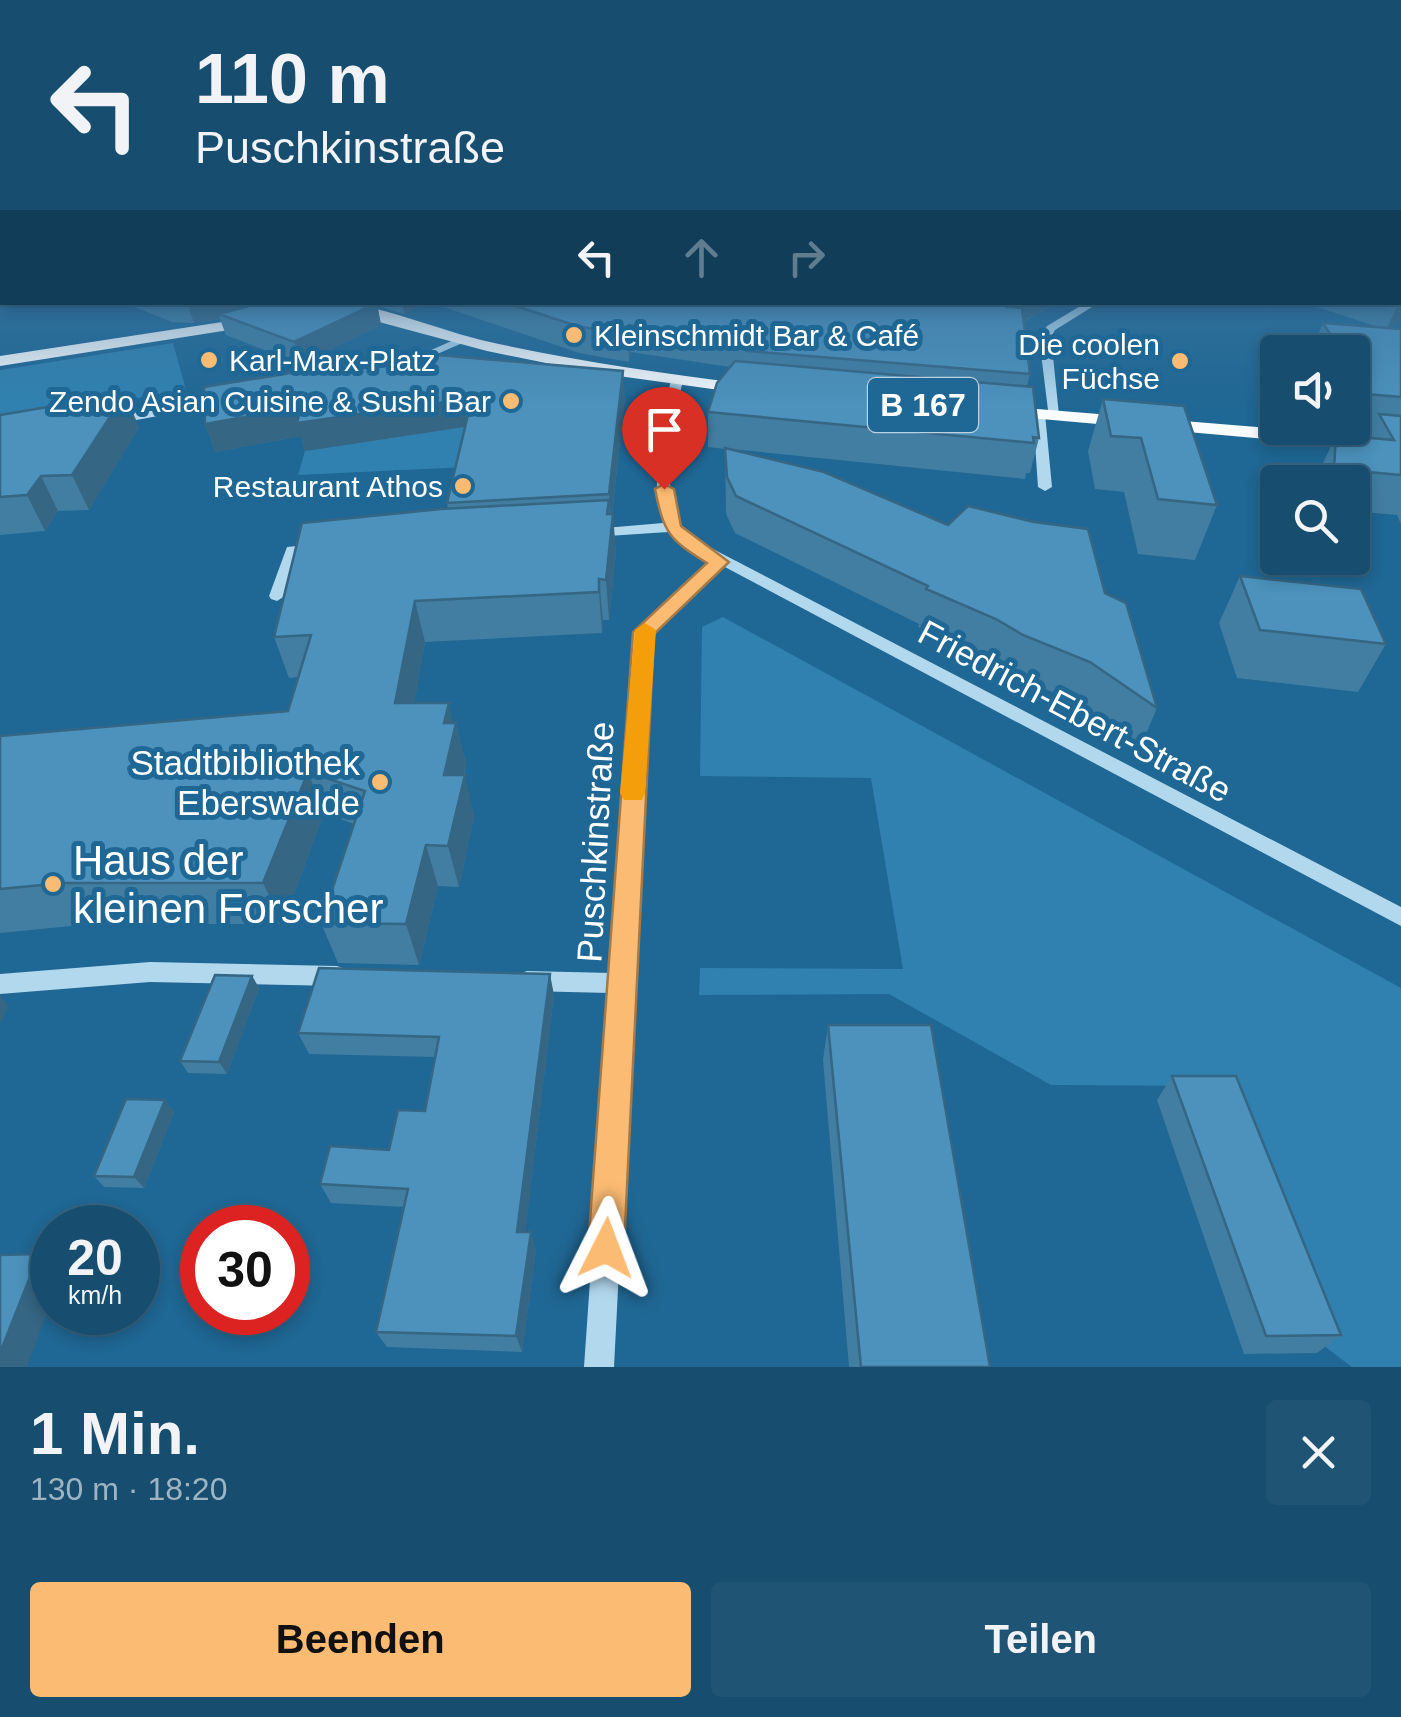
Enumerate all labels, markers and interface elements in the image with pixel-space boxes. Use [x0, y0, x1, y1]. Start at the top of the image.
icon: left [30, 40, 160, 170]
text: 110 m [195, 40, 390, 118]
text: Puschkinstraße [195, 122, 505, 173]
icon: left [569, 230, 624, 285]
icon: ahead [674, 230, 729, 285]
icon: right [779, 230, 834, 285]
place label: Kleinschmidt Bar & Café [594, 319, 919, 352]
marker: Kleinschmidt Bar & Café [563, 324, 585, 346]
place label: Die coolen Füchse [1018, 328, 1160, 395]
map controls [1260, 335, 1370, 575]
button: sound [1260, 335, 1370, 445]
place label: Karl-Marx-Platz [229, 344, 436, 377]
marker: Karl-Marx-Platz [198, 349, 220, 371]
marker: Die coolen Füchse [1169, 350, 1191, 372]
road number: B 167 [868, 378, 978, 432]
place label: Zendo Asian Cuisine & Sushi Bar [49, 385, 491, 418]
pin [622, 387, 707, 490]
marker: Zendo Asian Cuisine & Sushi Bar [500, 390, 522, 412]
icon: arrive [637, 402, 692, 457]
button: search [1260, 465, 1370, 575]
place label: Restaurant Athos [213, 470, 443, 503]
marker: Restaurant Athos [452, 475, 474, 497]
street label: Friedrich-Ebert-Straße [912, 612, 1238, 810]
street label: Puschkinstraße [569, 721, 621, 963]
place label: Stadtbibliothek Eberswalde [130, 743, 360, 822]
marker: Stadtbibliothek Eberswalde [369, 771, 391, 793]
place label: Haus der kleinen Forscher [73, 837, 383, 932]
marker: Haus der kleinen Forscher [42, 873, 64, 895]
position arrow [554, 1196, 658, 1300]
speed limit sign: 30 [180, 1205, 310, 1335]
text: 20 [67, 1230, 123, 1286]
text: km/h [68, 1281, 122, 1309]
text: 1 Min. [30, 1400, 200, 1467]
button: close [1266, 1400, 1371, 1505]
text: 130 m · 18:20 [30, 1471, 227, 1507]
button: Beenden [30, 1582, 691, 1697]
button: Teilen [711, 1582, 1371, 1697]

